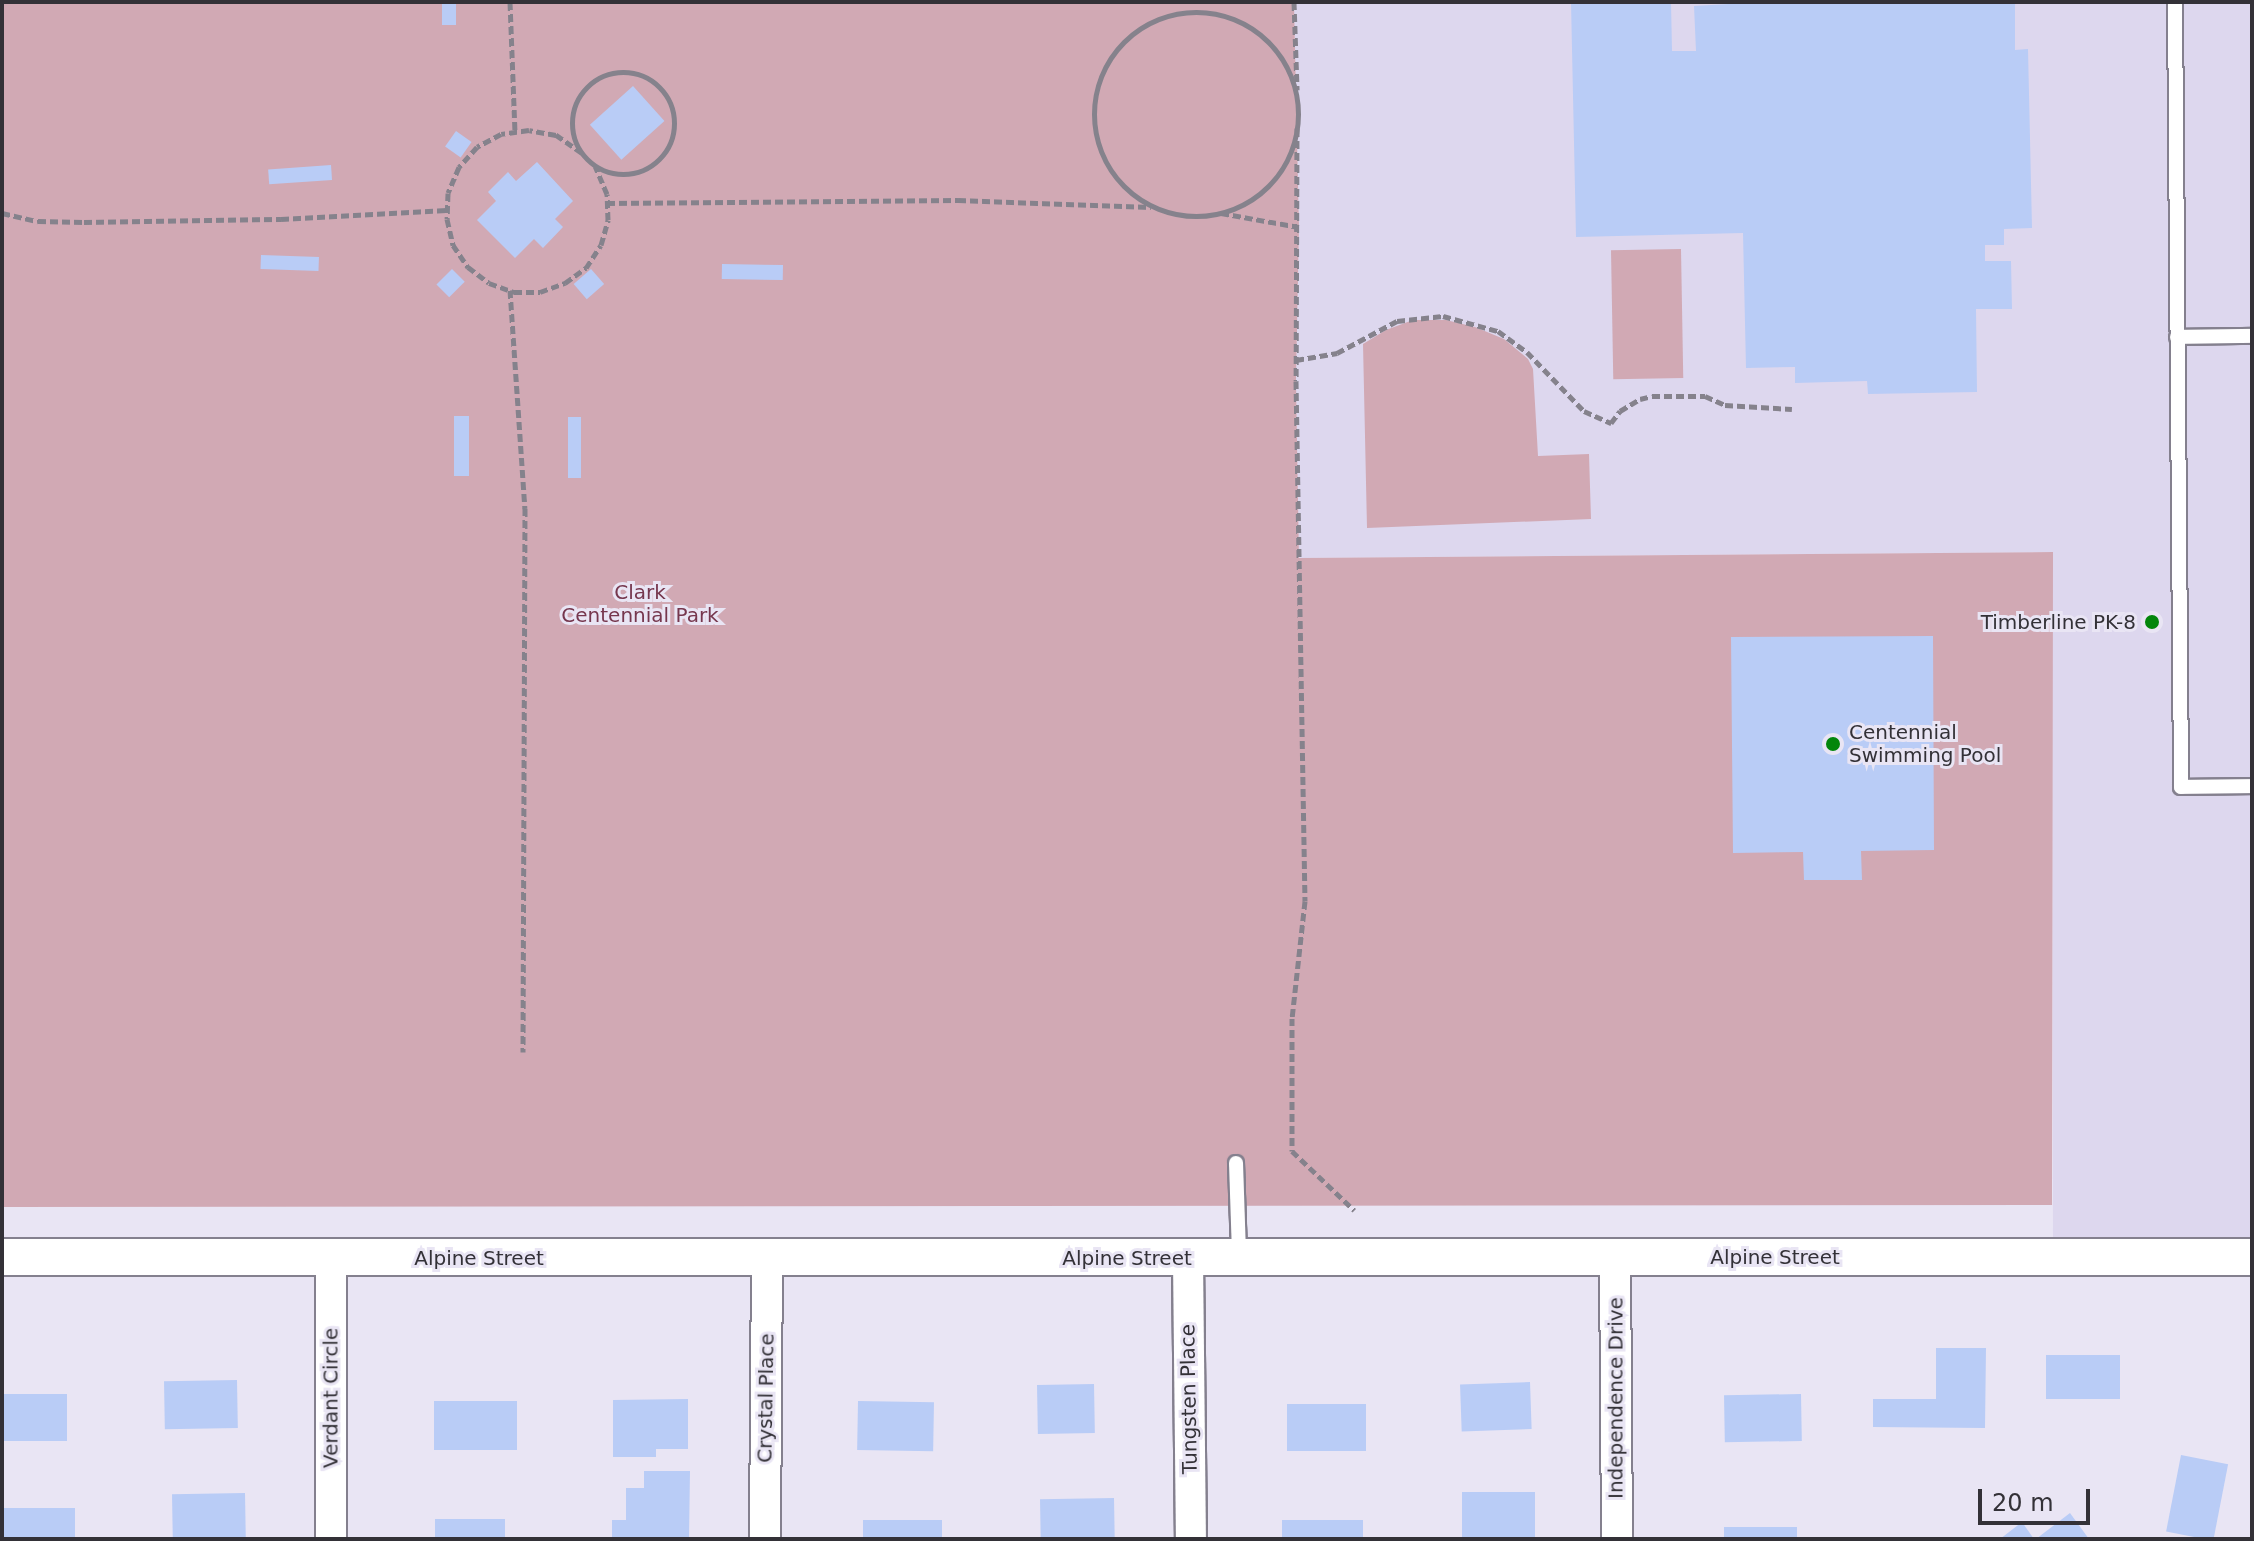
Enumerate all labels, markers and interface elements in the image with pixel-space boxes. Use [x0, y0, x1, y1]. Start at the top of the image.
park label: Clark Centennial Park [561, 580, 719, 627]
place label: Timberline PK-8 [1981, 610, 2136, 634]
marker: Timberline PK-8 [2143, 613, 2161, 631]
place label: Centennial Swimming Pool [1849, 720, 2001, 767]
marker: Centennial Swimming Pool [1824, 735, 1842, 753]
street label: Alpine Street [1710, 1245, 1840, 1269]
street label: Alpine Street [414, 1246, 544, 1270]
street label: Alpine Street [1062, 1246, 1192, 1270]
street label: Independence Drive [1604, 1297, 1628, 1499]
street label: Tungsten Place [1176, 1324, 1202, 1474]
street label: Verdant Circle [319, 1328, 343, 1468]
street label: Crystal Place [753, 1333, 779, 1463]
scale bar [1982, 1473, 2094, 1523]
text: 20 m [1992, 1489, 2054, 1517]

